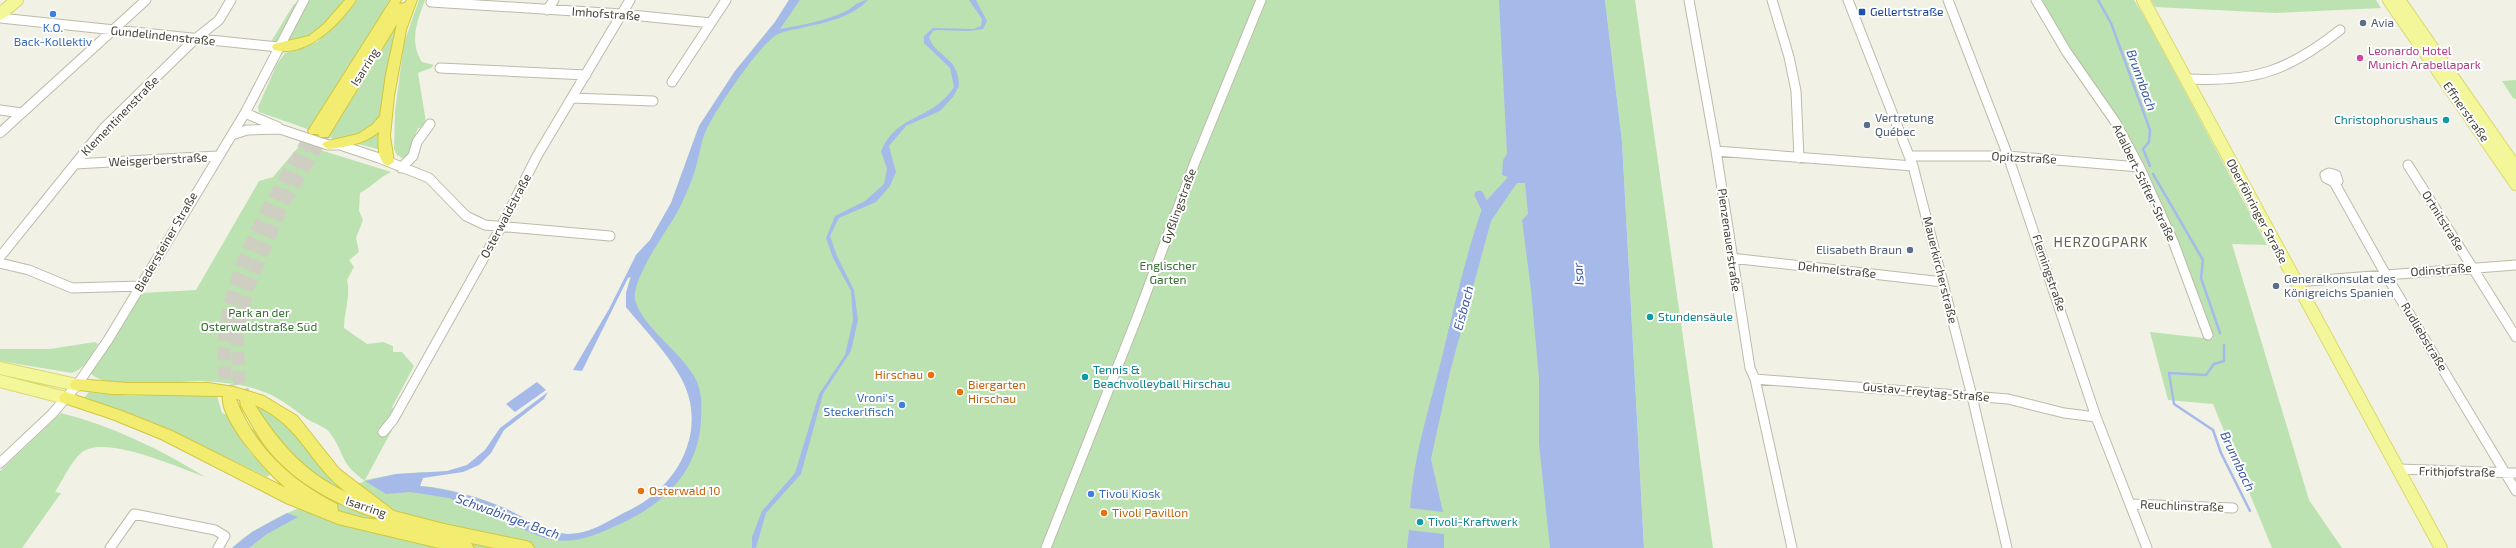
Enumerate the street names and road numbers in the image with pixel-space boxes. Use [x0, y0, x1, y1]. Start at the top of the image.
street label: Imhofstraße [571, 4, 641, 22]
street label: Gundelindenstraße [110, 23, 216, 47]
street label: Isarring [347, 45, 381, 88]
street label: Klementinenstraße [78, 72, 161, 158]
street label: Effnerstraße [2441, 79, 2493, 144]
street label: Adalbert-Stifter-Straße [2110, 122, 2179, 244]
street label: Opitzstraße [1991, 148, 2057, 166]
street label: Weisgerberstraße [108, 149, 208, 169]
street label: Oberföhringer Straße [2224, 156, 2291, 265]
street label: Gyßlingstraße [1158, 166, 1198, 245]
street label: Osterwaldstraße [477, 171, 533, 260]
street label: Pienzenauerstraße [1716, 187, 1744, 292]
street label: Ortnitstraße [2420, 188, 2468, 253]
street label: Biedersteiner Straße [131, 189, 199, 294]
street label: Mauerkircherstraße [1921, 215, 1961, 325]
street label: Flemingstraße [2030, 232, 2070, 313]
street label: Dehmelstraße [1797, 258, 1877, 280]
street label: Odinstraße [2410, 260, 2472, 278]
street label: Rudliebstraße [2399, 300, 2451, 373]
street label: Gustav-Freytag-Straße [1862, 378, 1990, 404]
street label: Frithjofstraße [2419, 463, 2495, 480]
street label: Isarring [344, 493, 389, 520]
street label: Reuchlinstraße [2140, 497, 2224, 513]

